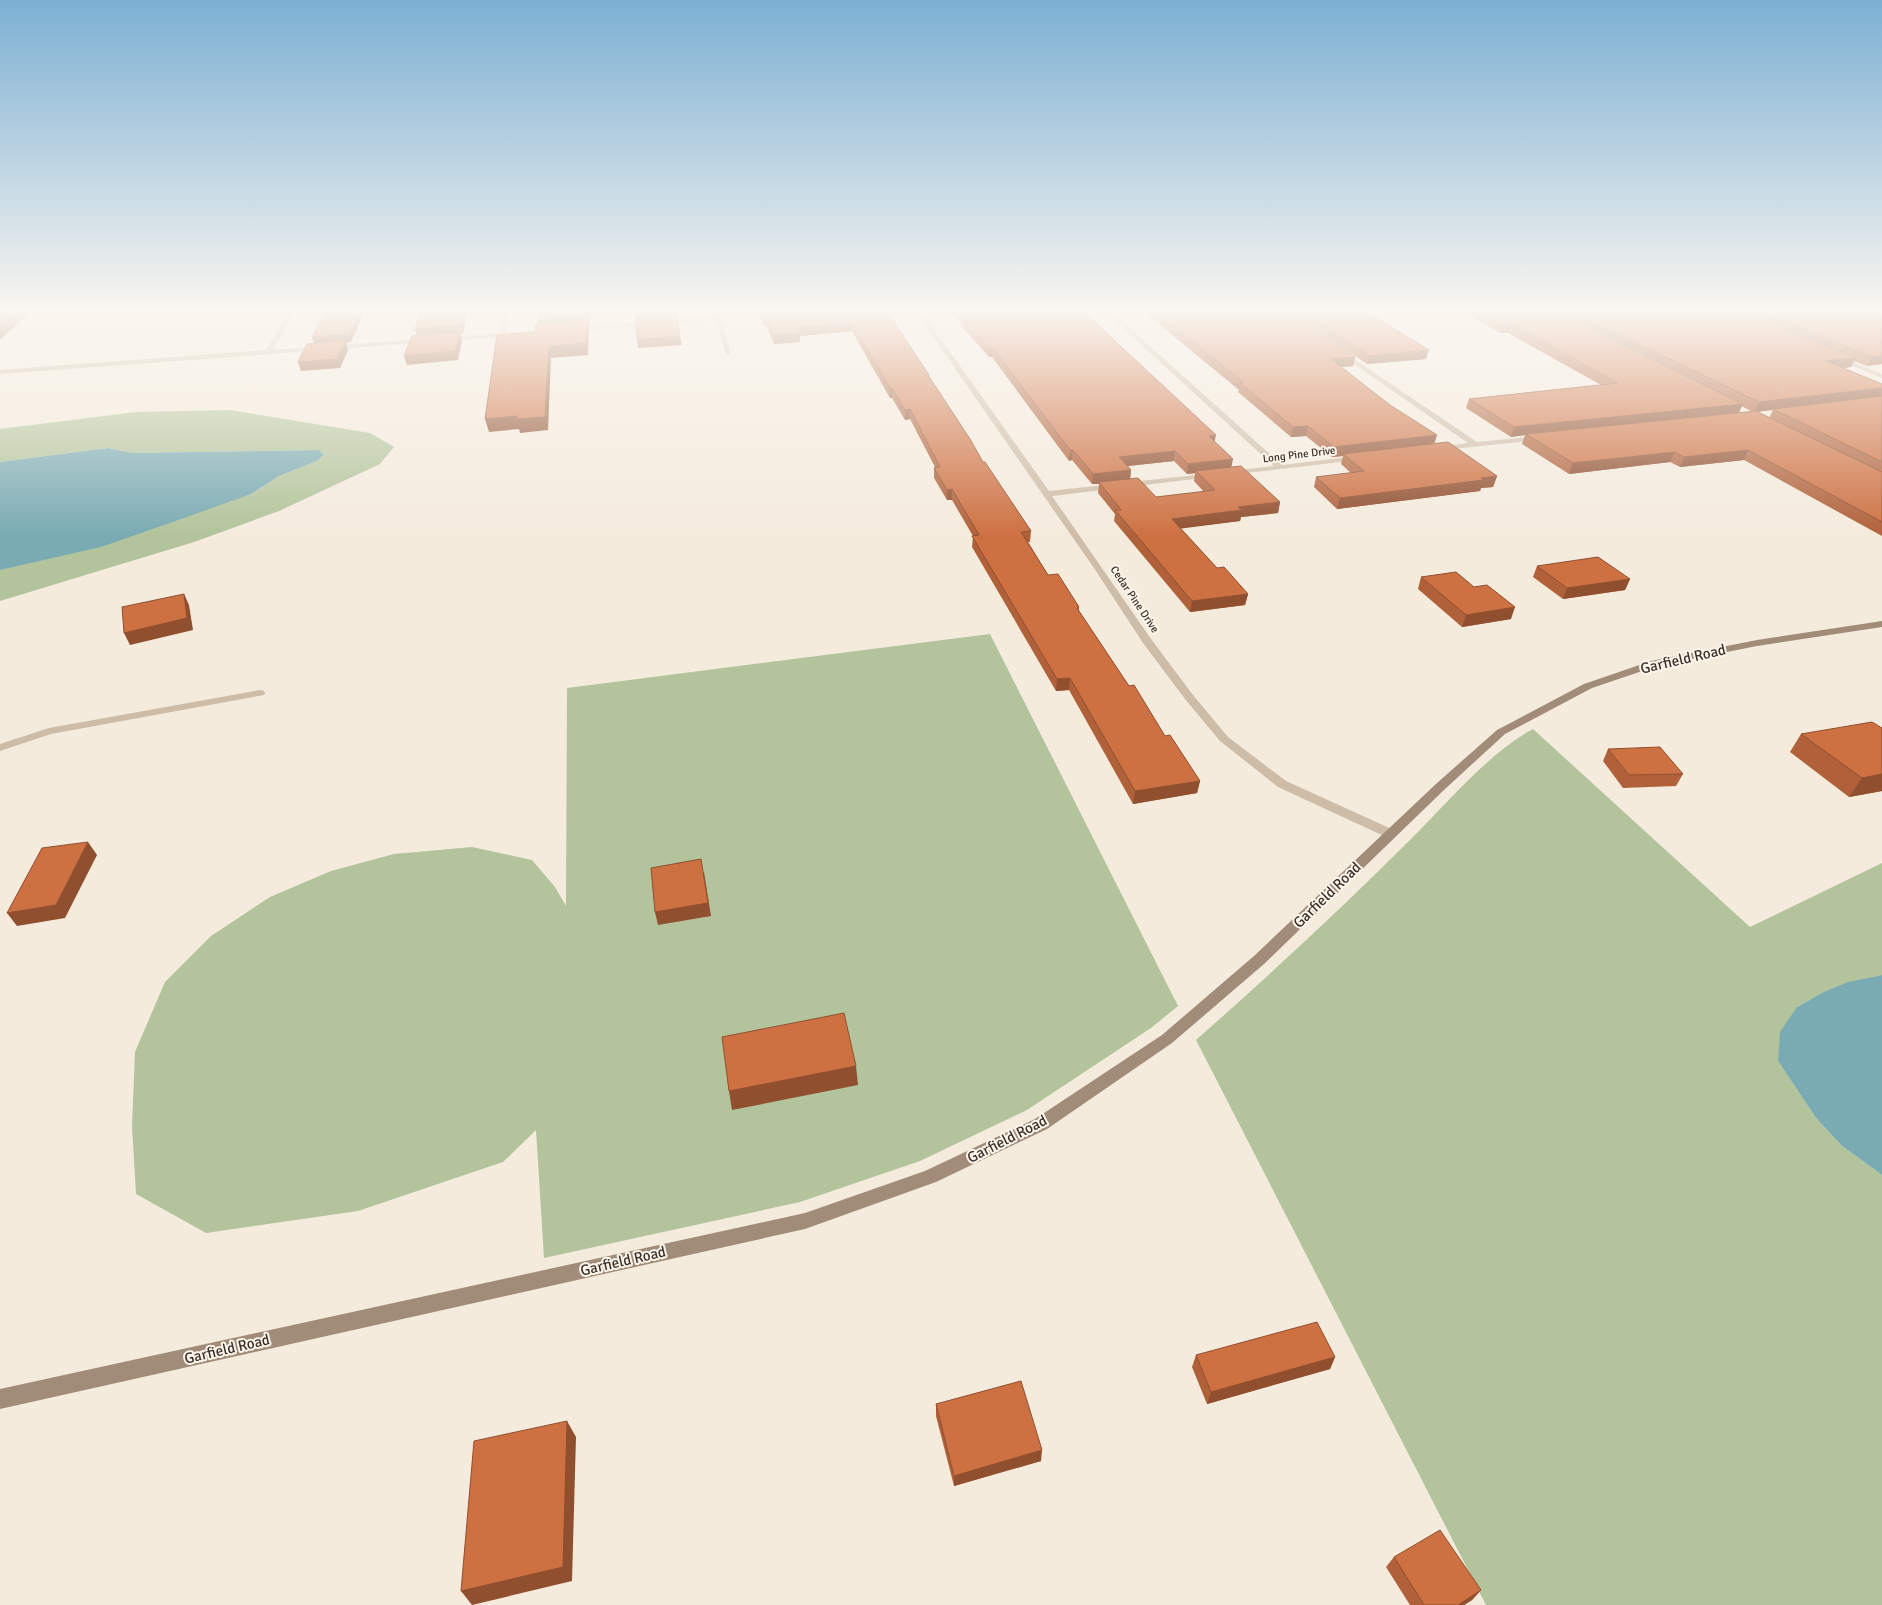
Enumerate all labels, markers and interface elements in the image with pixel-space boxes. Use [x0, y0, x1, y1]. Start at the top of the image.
street label: Long Pine Drive [1262, 444, 1336, 465]
street label: Cedar Pine Drive [1107, 563, 1162, 635]
street label: Garfield Road [1639, 640, 1728, 678]
street label: Garfield Road [1289, 858, 1365, 932]
street label: Garfield Road [964, 1111, 1050, 1167]
street label: Garfield Road [579, 1242, 668, 1280]
street label: Garfield Road [183, 1330, 272, 1368]

